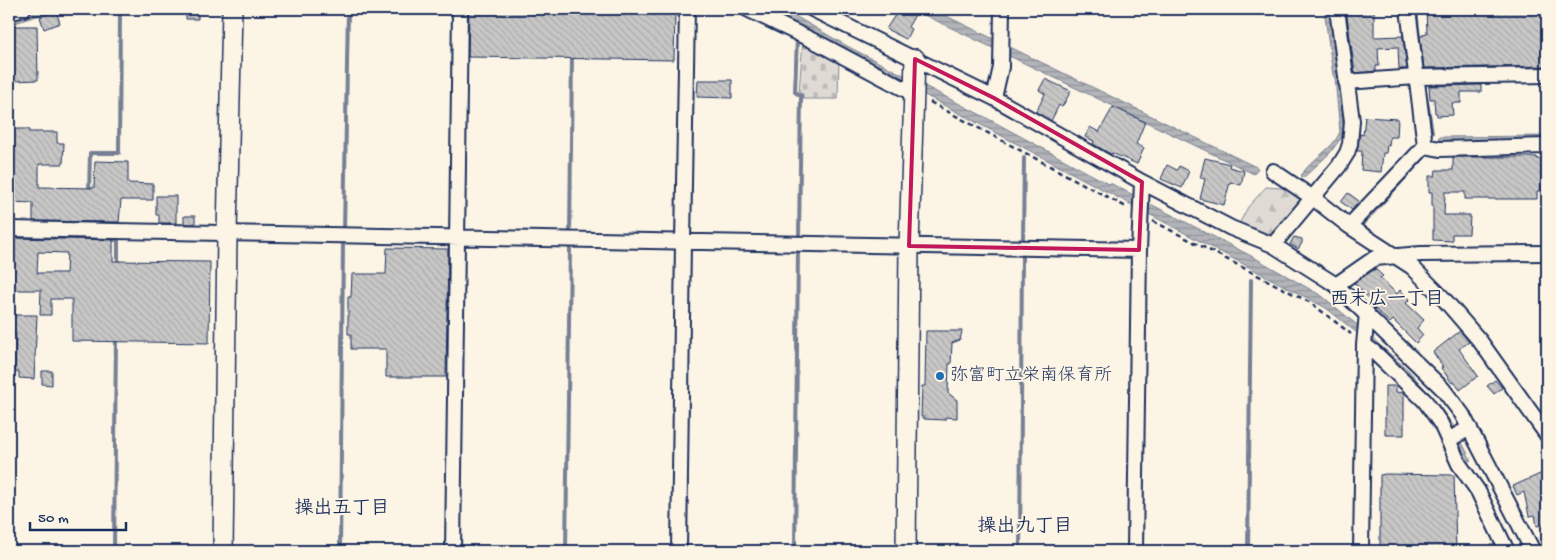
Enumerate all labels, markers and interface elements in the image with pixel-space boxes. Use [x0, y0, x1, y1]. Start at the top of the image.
district label: 西末広一丁目 [1330, 288, 1444, 312]
place label: 弥富町立栄南保育所 [950, 365, 1112, 387]
marker: 弥富町立栄南保育所 [934, 370, 946, 382]
district label: 操出五丁目 [294, 497, 390, 521]
scale bar [30, 500, 126, 532]
text: 50 m [38, 510, 69, 528]
district label: 操出九丁目 [977, 515, 1073, 539]

